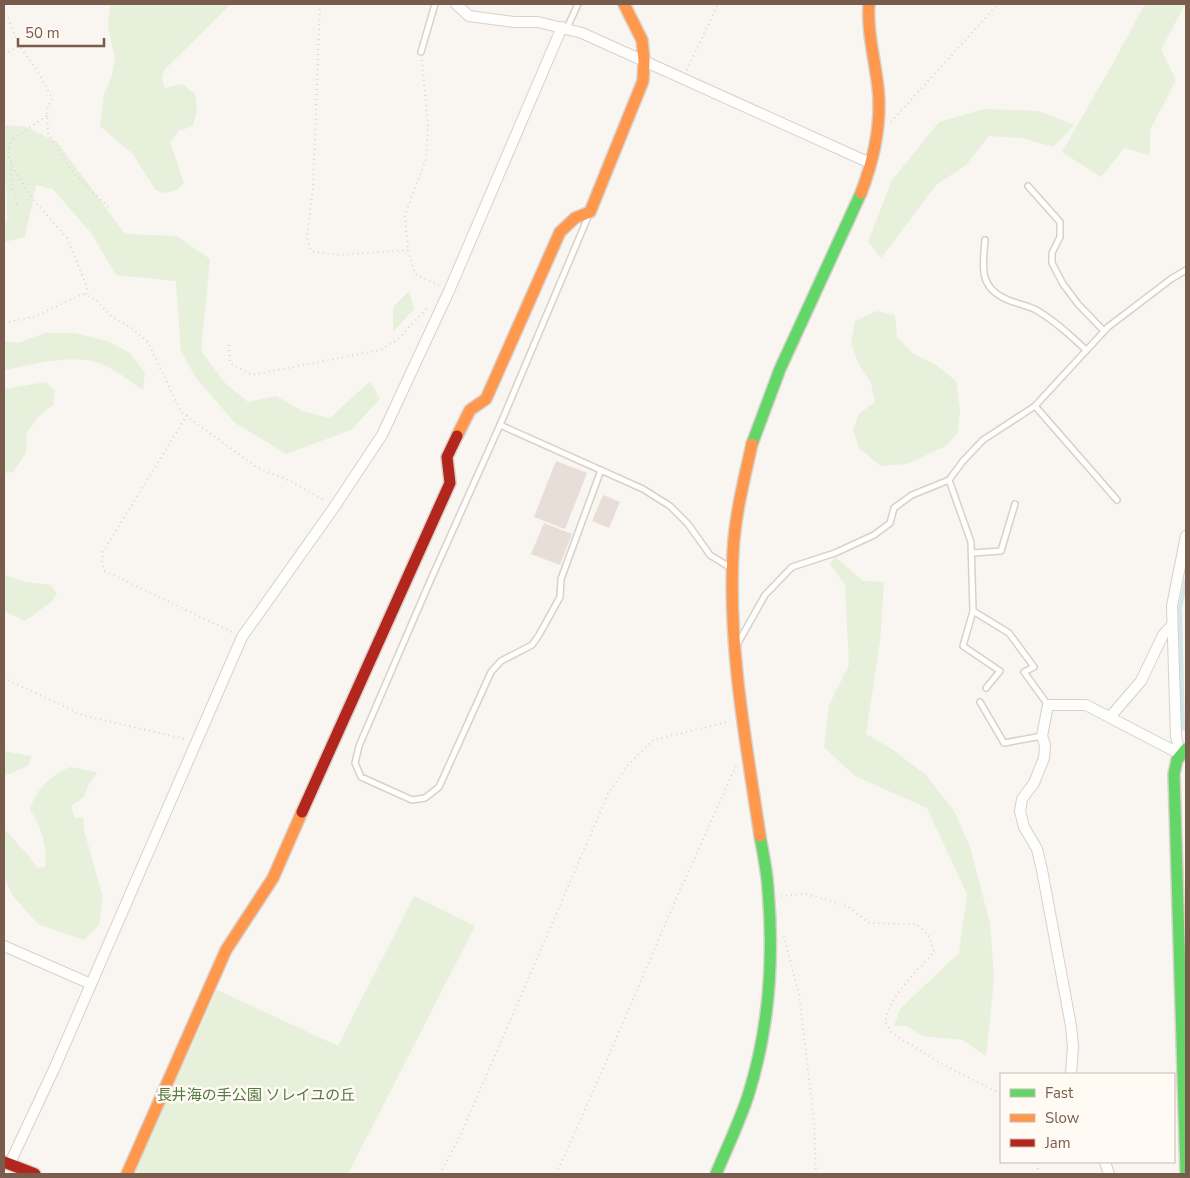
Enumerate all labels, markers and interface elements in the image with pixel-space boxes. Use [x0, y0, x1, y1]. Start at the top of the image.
scale bar [18, 15, 104, 47]
text: 50 m [25, 23, 60, 43]
legend [1000, 1073, 1175, 1163]
text: Fast [1045, 1083, 1074, 1103]
park label: 長井海の手公園 ソレイユの丘 [157, 1085, 355, 1105]
text: Slow [1045, 1108, 1080, 1128]
text: Jam [1044, 1133, 1071, 1153]

